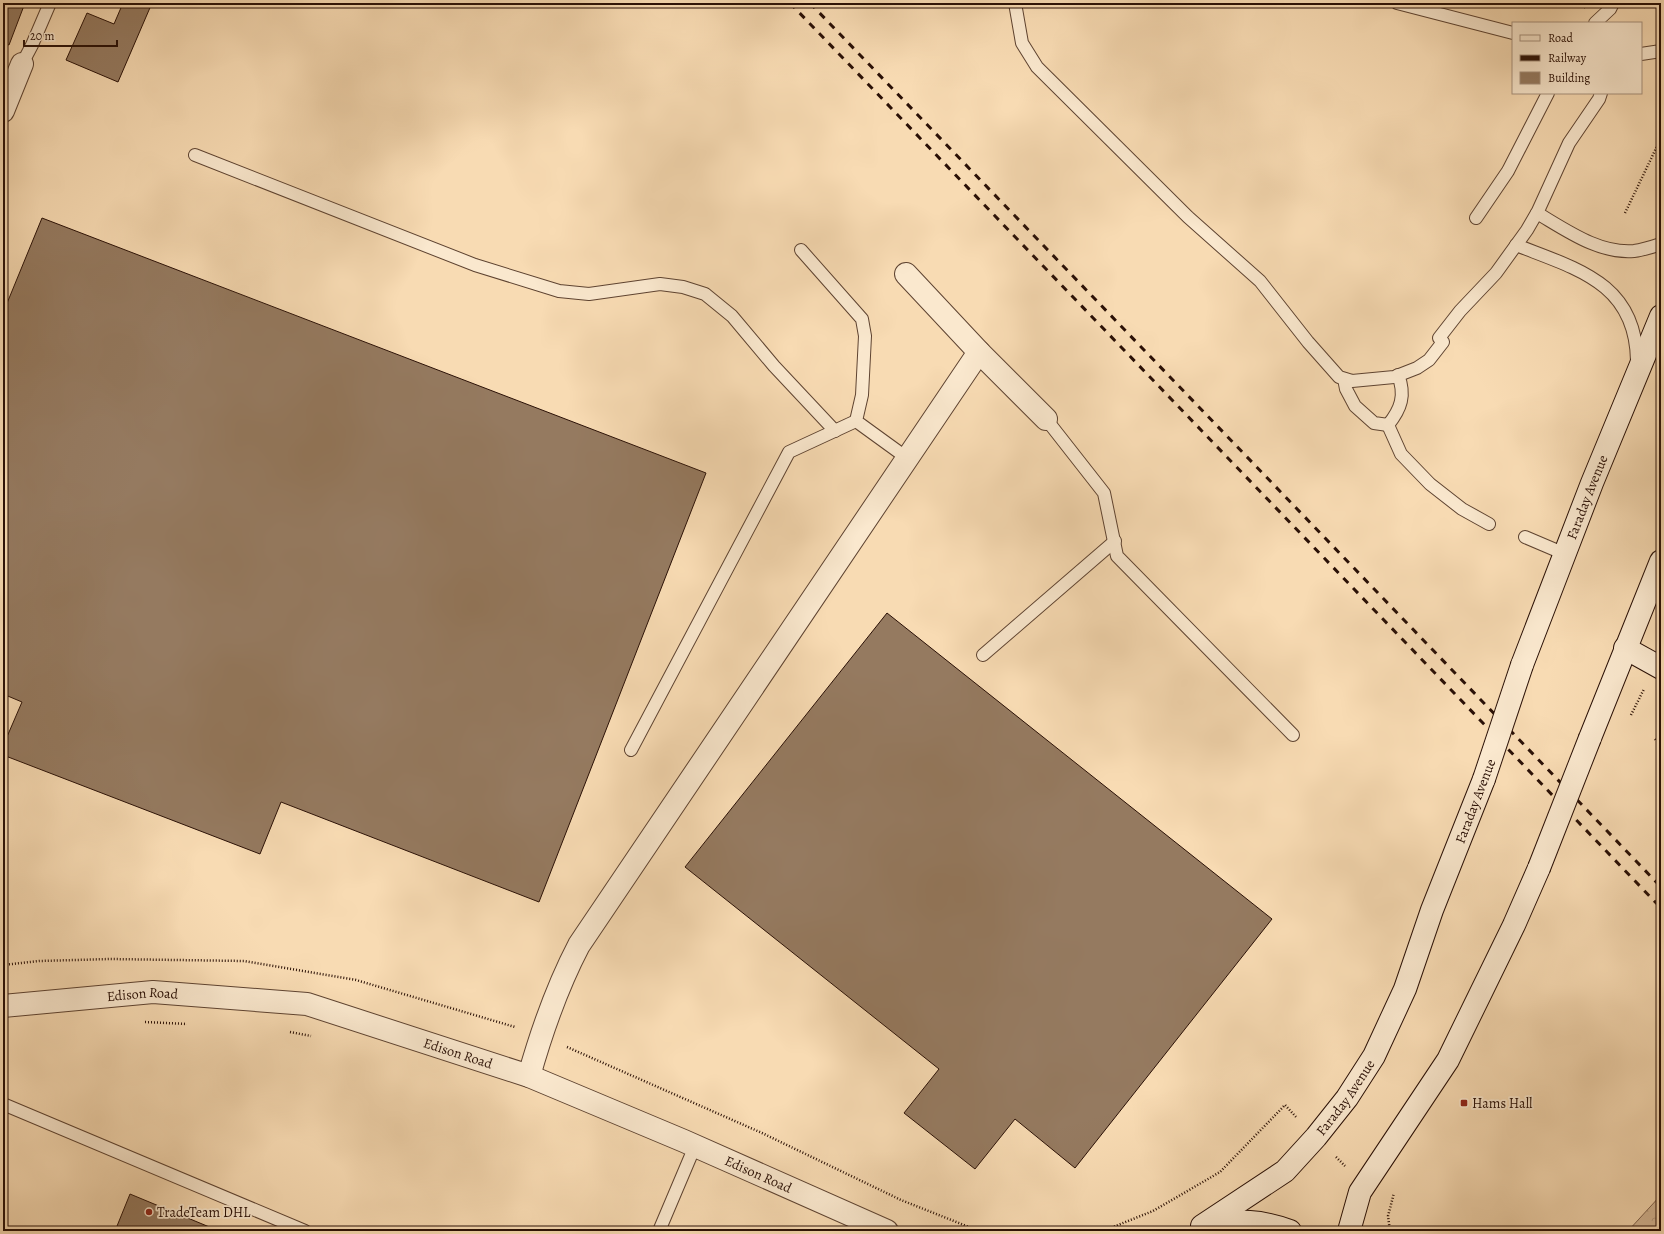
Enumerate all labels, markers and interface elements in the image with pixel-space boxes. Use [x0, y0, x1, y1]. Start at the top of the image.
scale bar [24, 22, 117, 48]
legend [1512, 22, 1642, 94]
text: 20 m [30, 28, 54, 44]
text: Road [1548, 30, 1574, 46]
text: Railway [1548, 50, 1587, 66]
text: Building [1548, 70, 1590, 86]
street label: Faraday Avenue [1562, 452, 1613, 542]
street label: Faraday Avenue [1451, 756, 1500, 846]
street label: Edison Road [106, 983, 179, 1006]
street label: Edison Road [421, 1033, 495, 1074]
street label: Faraday Avenue [1312, 1056, 1379, 1140]
place label: Hams Hall [1472, 1094, 1533, 1113]
marker: Hams Hall [1459, 1098, 1469, 1108]
street label: Edison Road [722, 1151, 795, 1198]
place label: TradeTeam DHL [157, 1203, 251, 1222]
marker: TradeTeam DHL [144, 1207, 154, 1217]

